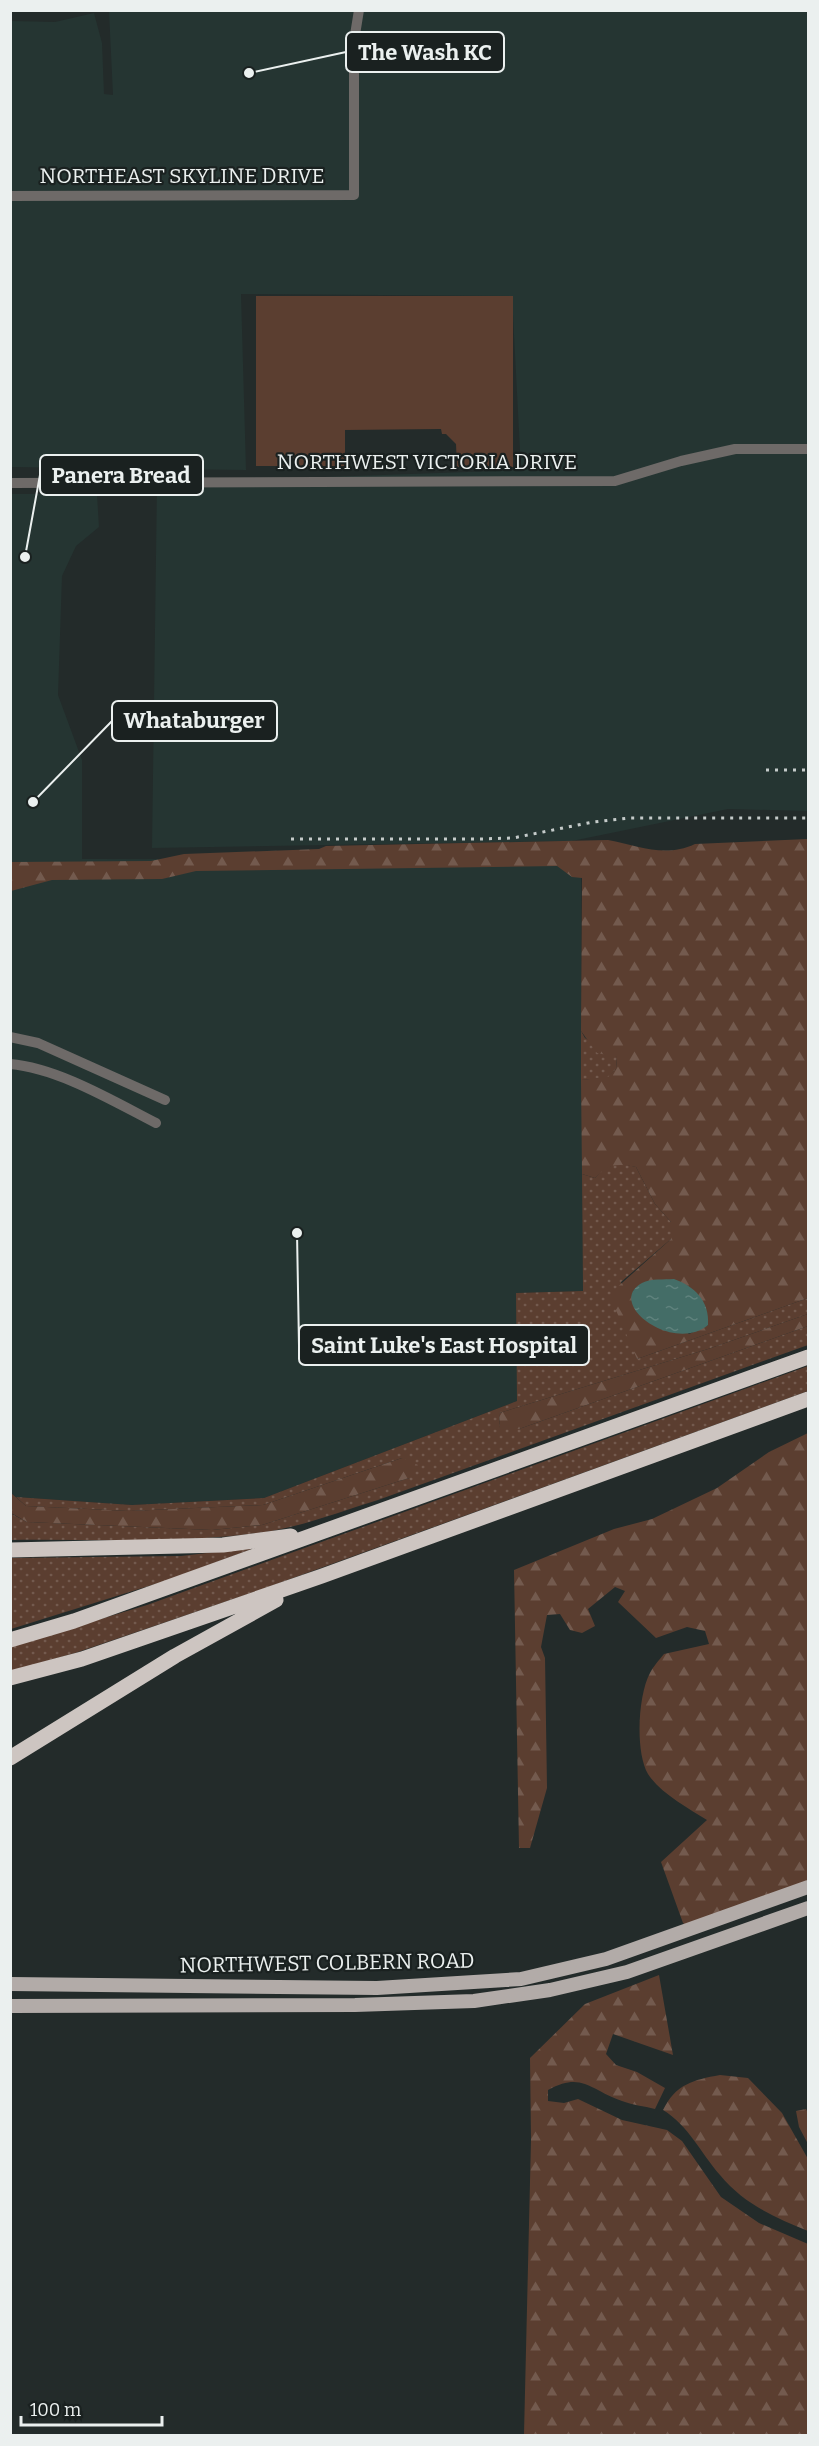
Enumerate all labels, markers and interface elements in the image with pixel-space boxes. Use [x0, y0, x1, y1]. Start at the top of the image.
callout: The Wash KC [346, 32, 504, 72]
text: The Wash KC [358, 39, 492, 66]
street label: NORTHEAST SKYLINE DRIVE [40, 163, 324, 189]
street label: NORTHWEST VICTORIA DRIVE [277, 449, 577, 475]
callout: Panera Bread [40, 455, 203, 495]
text: Panera Bread [51, 462, 191, 489]
callout: Whataburger [112, 701, 277, 741]
text: Whataburger [123, 707, 265, 734]
callout: Saint Luke's East Hospital [299, 1325, 589, 1365]
text: Saint Luke's East Hospital [311, 1332, 577, 1359]
street label: NORTHWEST COLBERN ROAD [179, 1947, 475, 1979]
scale bar [21, 2389, 162, 2427]
text: 100 m [30, 2399, 81, 2421]

